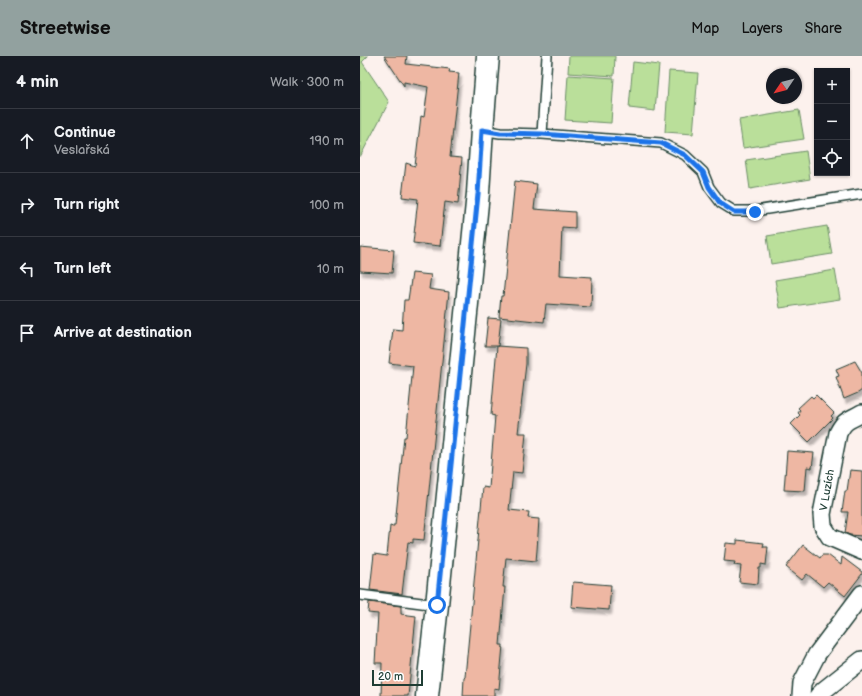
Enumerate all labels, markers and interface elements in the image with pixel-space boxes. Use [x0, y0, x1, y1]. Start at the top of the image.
text: Streetwise [20, 17, 111, 40]
text: Map [691, 20, 719, 37]
text: Layers [741, 20, 783, 37]
text: Share [805, 20, 842, 37]
north arrow [766, 68, 802, 104]
map controls [814, 68, 850, 176]
button: + [814, 68, 850, 104]
text: 4 min [16, 72, 59, 92]
text: Walk · 300 m [270, 74, 344, 90]
button: − [814, 104, 850, 140]
text: Continue [54, 123, 116, 142]
icon: ahead [16, 130, 38, 152]
text: 190 m [310, 133, 344, 149]
button: locate [814, 140, 850, 176]
text: Veslařská [54, 142, 110, 158]
icon: right [16, 194, 38, 216]
text: Turn right [54, 195, 119, 214]
text: 100 m [309, 197, 344, 213]
route end [746, 203, 764, 221]
icon: left [16, 258, 38, 280]
text: Turn left [54, 259, 111, 278]
text: 10 m [317, 261, 344, 277]
icon: arrive [16, 322, 38, 344]
text: Arrive at destination [54, 323, 192, 342]
street label: V Luzích [817, 468, 837, 512]
route start [428, 596, 446, 614]
scale bar [372, 668, 423, 687]
text: 20 m [378, 670, 403, 683]

